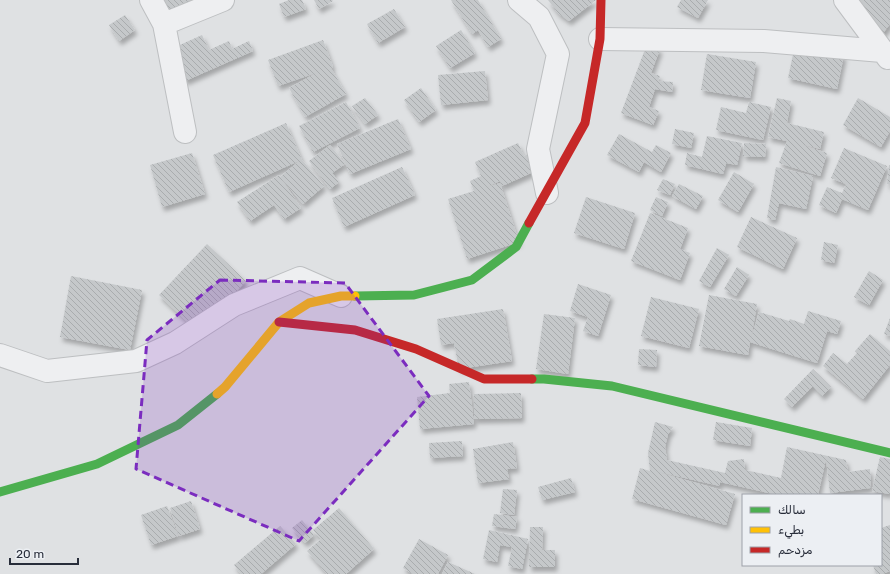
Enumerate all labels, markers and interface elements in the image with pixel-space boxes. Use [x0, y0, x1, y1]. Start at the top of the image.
legend [742, 494, 882, 566]
text: سالك [778, 503, 806, 517]
text: بطيء [778, 523, 804, 539]
scale bar [10, 540, 78, 566]
text: مزدحم [778, 543, 813, 558]
text: 20 m [16, 547, 44, 561]

